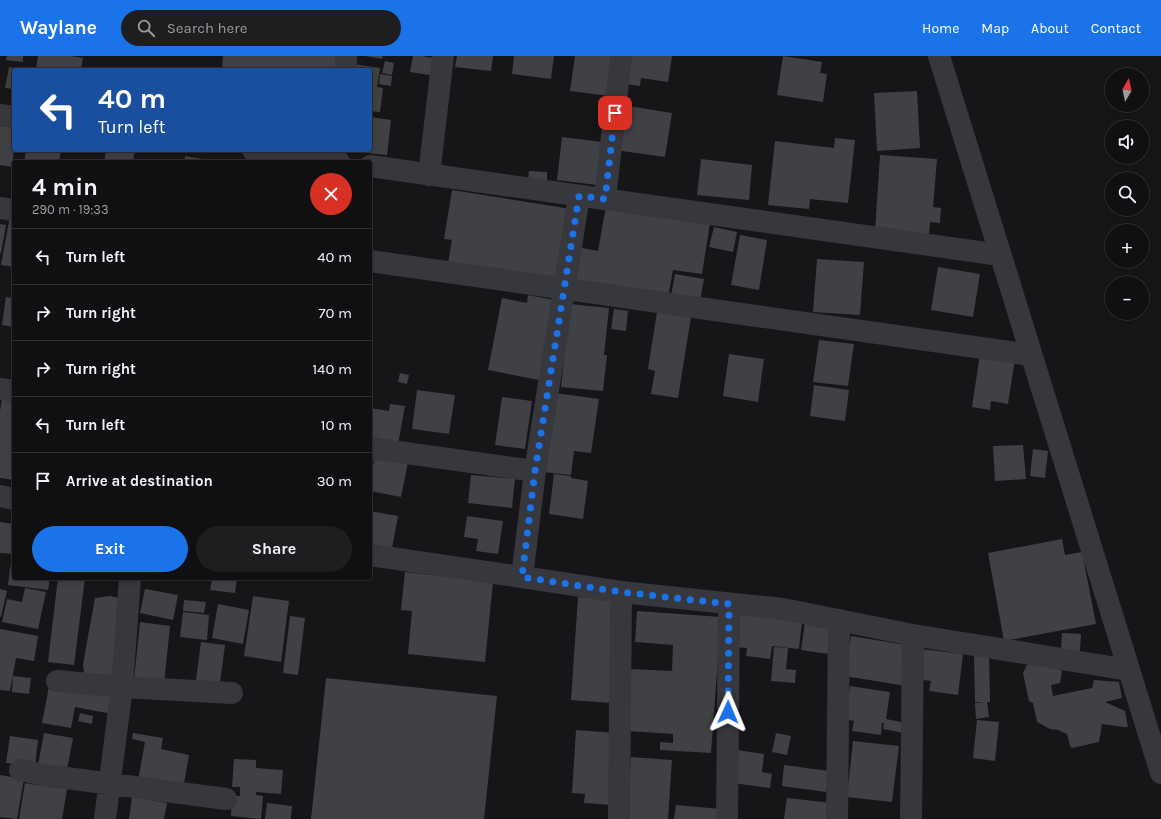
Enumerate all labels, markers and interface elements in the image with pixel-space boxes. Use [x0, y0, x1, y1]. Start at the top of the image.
search box [121, 10, 401, 46]
text: Waylane [20, 17, 97, 39]
icon: search [135, 17, 157, 39]
text: Search here [167, 19, 247, 37]
text: Home [922, 20, 959, 37]
text: Map [981, 20, 1009, 37]
text: About [1031, 20, 1069, 37]
text: Contact [1091, 20, 1141, 37]
north arrow [1105, 68, 1149, 112]
map controls [1105, 68, 1149, 320]
text: 40 m [98, 82, 166, 115]
icon: left [32, 84, 84, 136]
pin [598, 96, 632, 130]
icon: arrive [604, 102, 626, 124]
text: Turn left [98, 116, 166, 138]
button: sound [1105, 120, 1149, 164]
button: search [1105, 172, 1149, 216]
text: 4 min [32, 173, 98, 201]
button: close [310, 173, 352, 215]
text: 290 m · 19:33 [32, 202, 109, 217]
button: + [1105, 224, 1149, 268]
icon: left [32, 246, 54, 268]
text: Turn left [66, 248, 125, 266]
text: 40 m [317, 248, 352, 266]
button: − [1105, 276, 1149, 320]
icon: right [32, 302, 54, 324]
text: Turn right [66, 304, 136, 322]
text: 70 m [318, 304, 352, 322]
icon: right [32, 358, 54, 380]
text: Turn right [66, 360, 136, 378]
text: 140 m [312, 360, 352, 378]
icon: left [32, 414, 54, 436]
text: Turn left [66, 416, 125, 434]
text: 10 m [321, 416, 352, 434]
icon: arrive [32, 470, 54, 492]
text: Arrive at destination [66, 472, 213, 490]
text: 30 m [317, 472, 352, 490]
button: Exit [32, 526, 188, 572]
button: Share [196, 526, 352, 572]
position arrow [707, 691, 749, 733]

